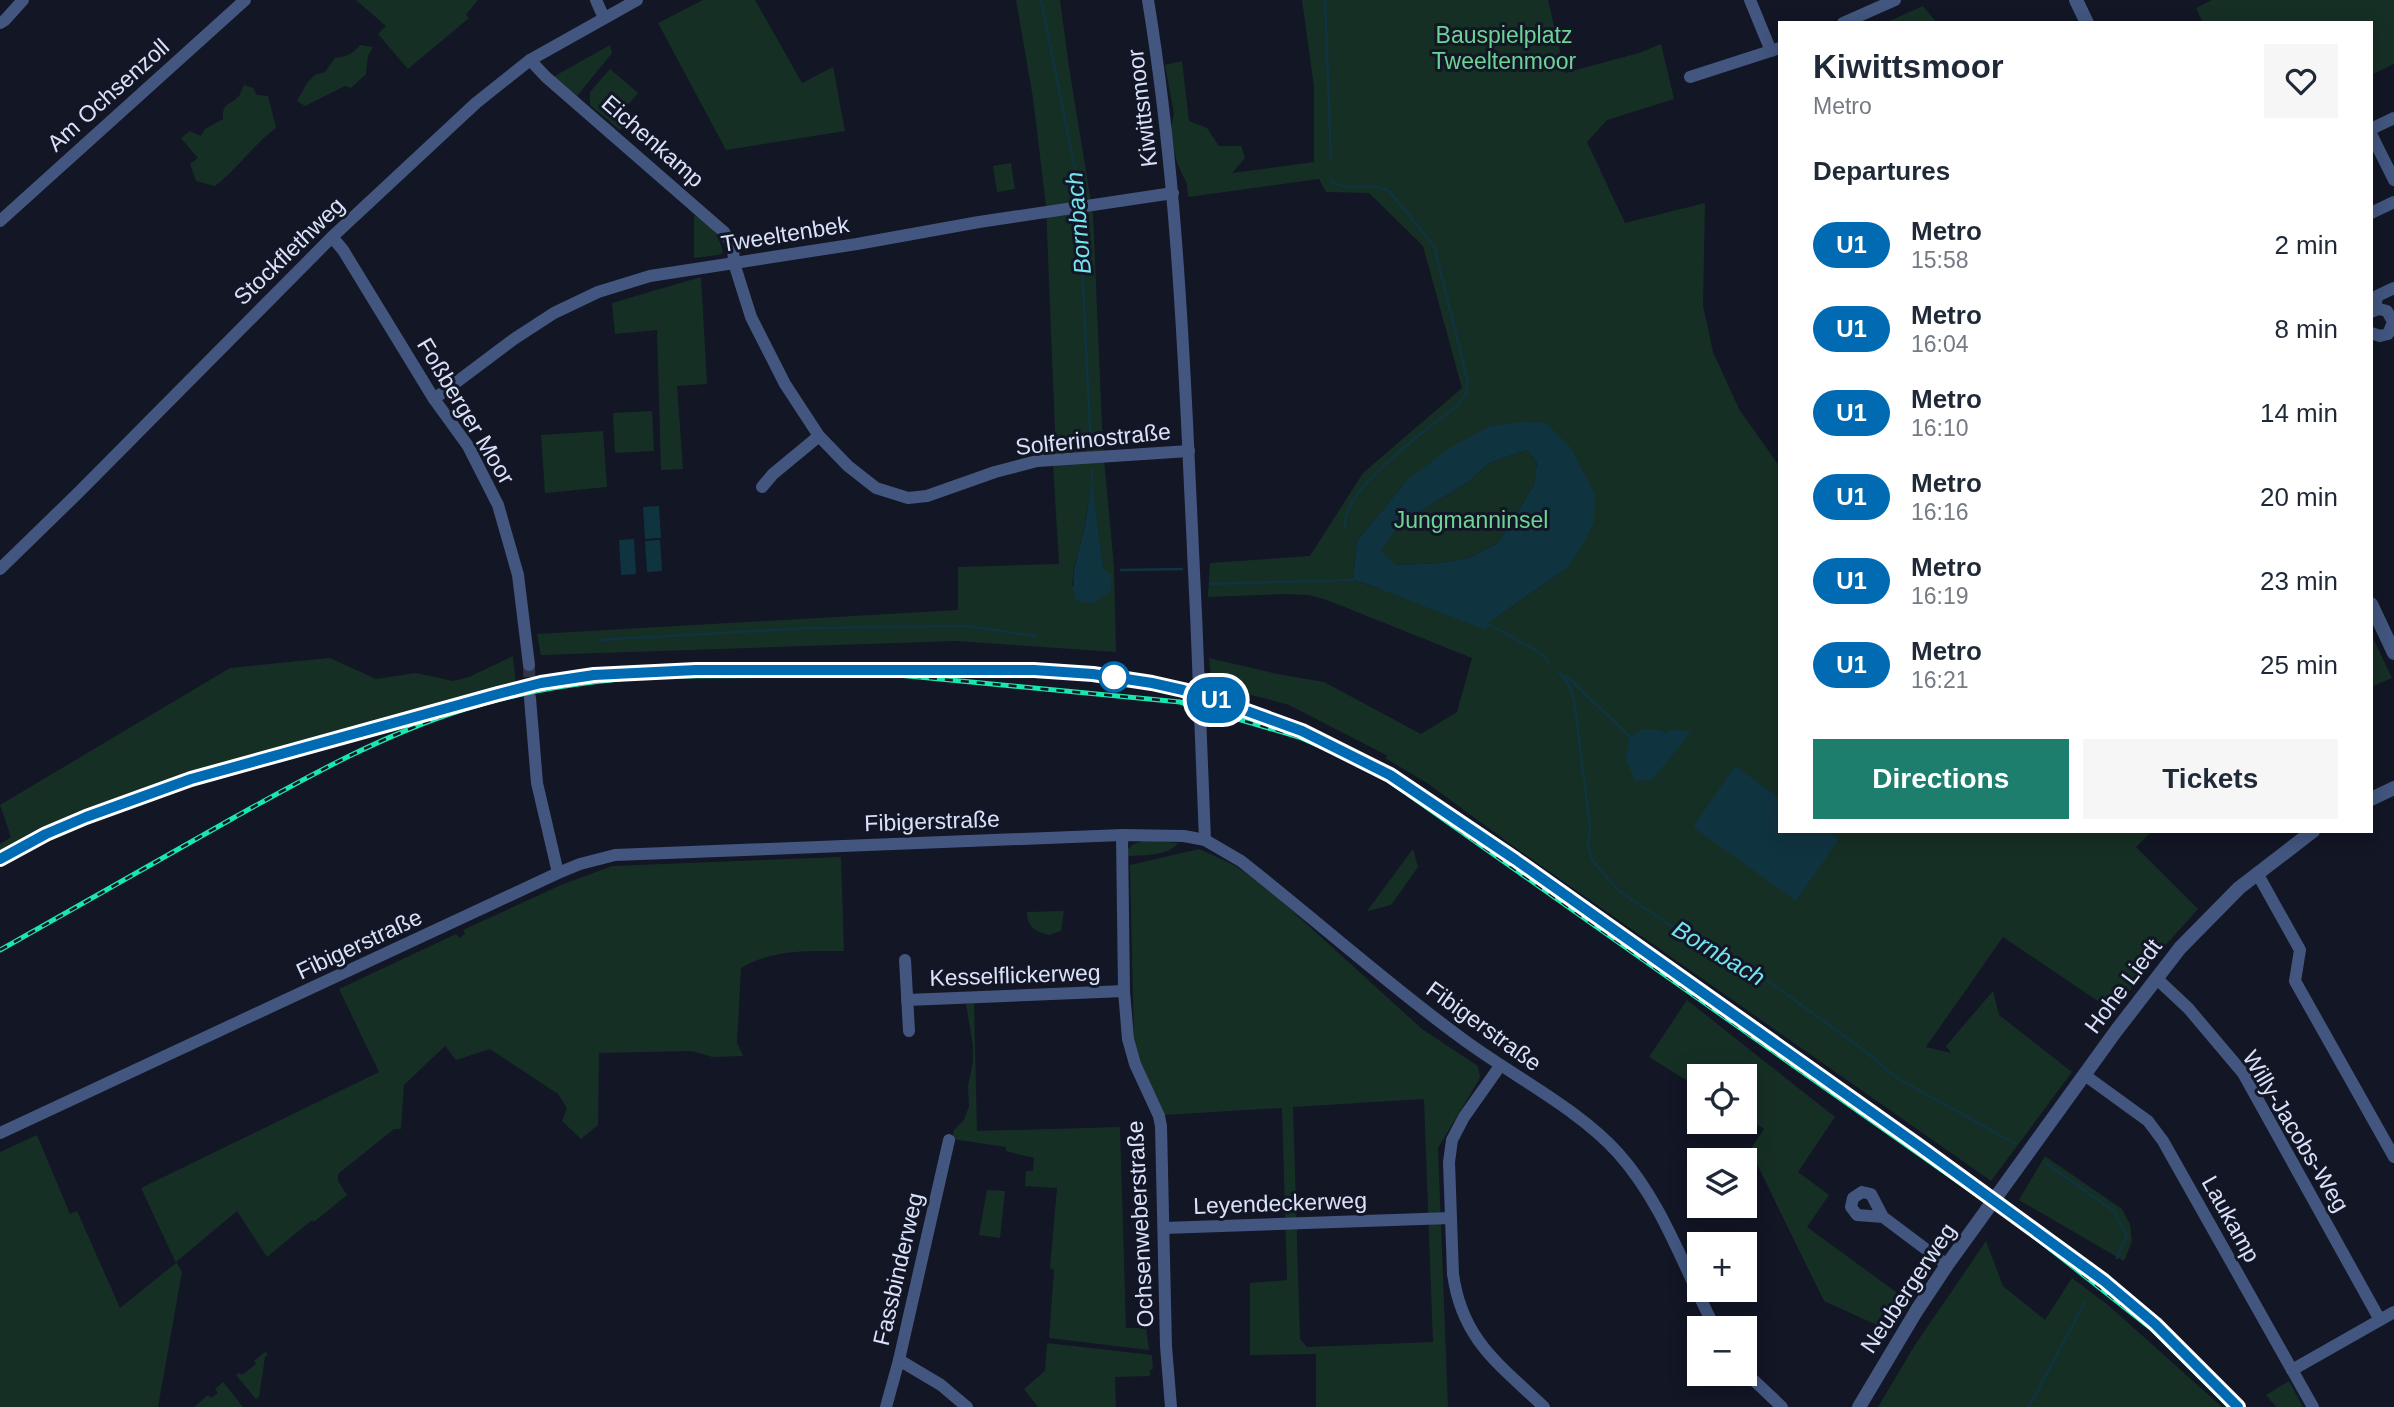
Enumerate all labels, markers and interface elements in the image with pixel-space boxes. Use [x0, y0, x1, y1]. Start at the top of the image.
park label: Bauspielplatz Tweeltenmoor [1432, 22, 1577, 74]
street label: Am Ochsenzoll [42, 34, 174, 156]
button: heart [2264, 44, 2338, 118]
street label: Kiwittsmoor [1122, 47, 1162, 169]
text: Kiwittsmoor [1813, 48, 2004, 85]
street label: Eichenkamp [597, 90, 709, 192]
text: Metro [1813, 93, 1872, 119]
text: Departures [1813, 156, 1950, 186]
water label: Bornbach [1060, 171, 1096, 275]
street label: Stockflethweg [228, 192, 350, 310]
street label: Tweeltenbek [719, 211, 851, 257]
text: Metro [1911, 216, 1982, 246]
text: 2 min [2274, 230, 2338, 260]
text: U1 [1836, 231, 1867, 258]
text: 15:58 [1911, 247, 1969, 273]
text: Metro [1911, 300, 1982, 330]
text: 8 min [2274, 314, 2338, 344]
text: U1 [1836, 315, 1867, 342]
text: 16:04 [1911, 331, 1969, 357]
street label: Foßberger Moor [412, 333, 520, 489]
text: Metro [1911, 384, 1982, 414]
text: 14 min [2260, 398, 2338, 428]
text: U1 [1836, 399, 1867, 426]
text: 16:10 [1911, 415, 1969, 441]
street label: Solferinostraße [1014, 418, 1172, 460]
text: Metro [1911, 468, 1982, 498]
text: 20 min [2260, 482, 2338, 512]
text: U1 [1836, 483, 1867, 510]
text: 16:16 [1911, 499, 1969, 525]
park label: Jungmanninsel [1394, 507, 1548, 533]
text: Metro [1911, 552, 1982, 582]
text: 23 min [2260, 566, 2338, 596]
text: U1 [1836, 567, 1867, 594]
text: 16:19 [1911, 583, 1969, 609]
text: Metro [1911, 636, 1982, 666]
text: 25 min [2260, 650, 2338, 680]
text: U1 [1836, 651, 1867, 678]
unlabelled marker [1099, 662, 1129, 692]
text: 16:21 [1911, 667, 1969, 693]
line badge: U1 [1184, 677, 1248, 723]
text: U1 [1201, 686, 1231, 713]
button: Directions [1813, 739, 2069, 819]
button: Tickets [2083, 739, 2338, 819]
street label: Fibigerstraße [864, 806, 1000, 836]
street label: Fibigerstraße [292, 904, 426, 984]
water label: Bornbach [1668, 915, 1770, 991]
street label: Hohe Liedt [2079, 933, 2167, 1038]
street label: Kesselflickerweg [929, 959, 1101, 991]
street label: Fibigerstraße [1422, 976, 1546, 1076]
street label: Willy-Jacobs-Weg [2238, 1046, 2354, 1216]
map controls [1687, 1064, 1757, 1386]
button: locate [1687, 1064, 1757, 1134]
street label: Ochsenweberstraße [1122, 1120, 1158, 1328]
button: layers [1687, 1148, 1757, 1218]
street label: Laukamp [2197, 1171, 2265, 1267]
street label: Leyendeckerweg [1193, 1187, 1367, 1219]
street label: Fassbinderweg [868, 1190, 928, 1348]
street label: Neubergerweg [1855, 1218, 1961, 1358]
button: + [1687, 1232, 1757, 1302]
button: − [1687, 1316, 1757, 1386]

